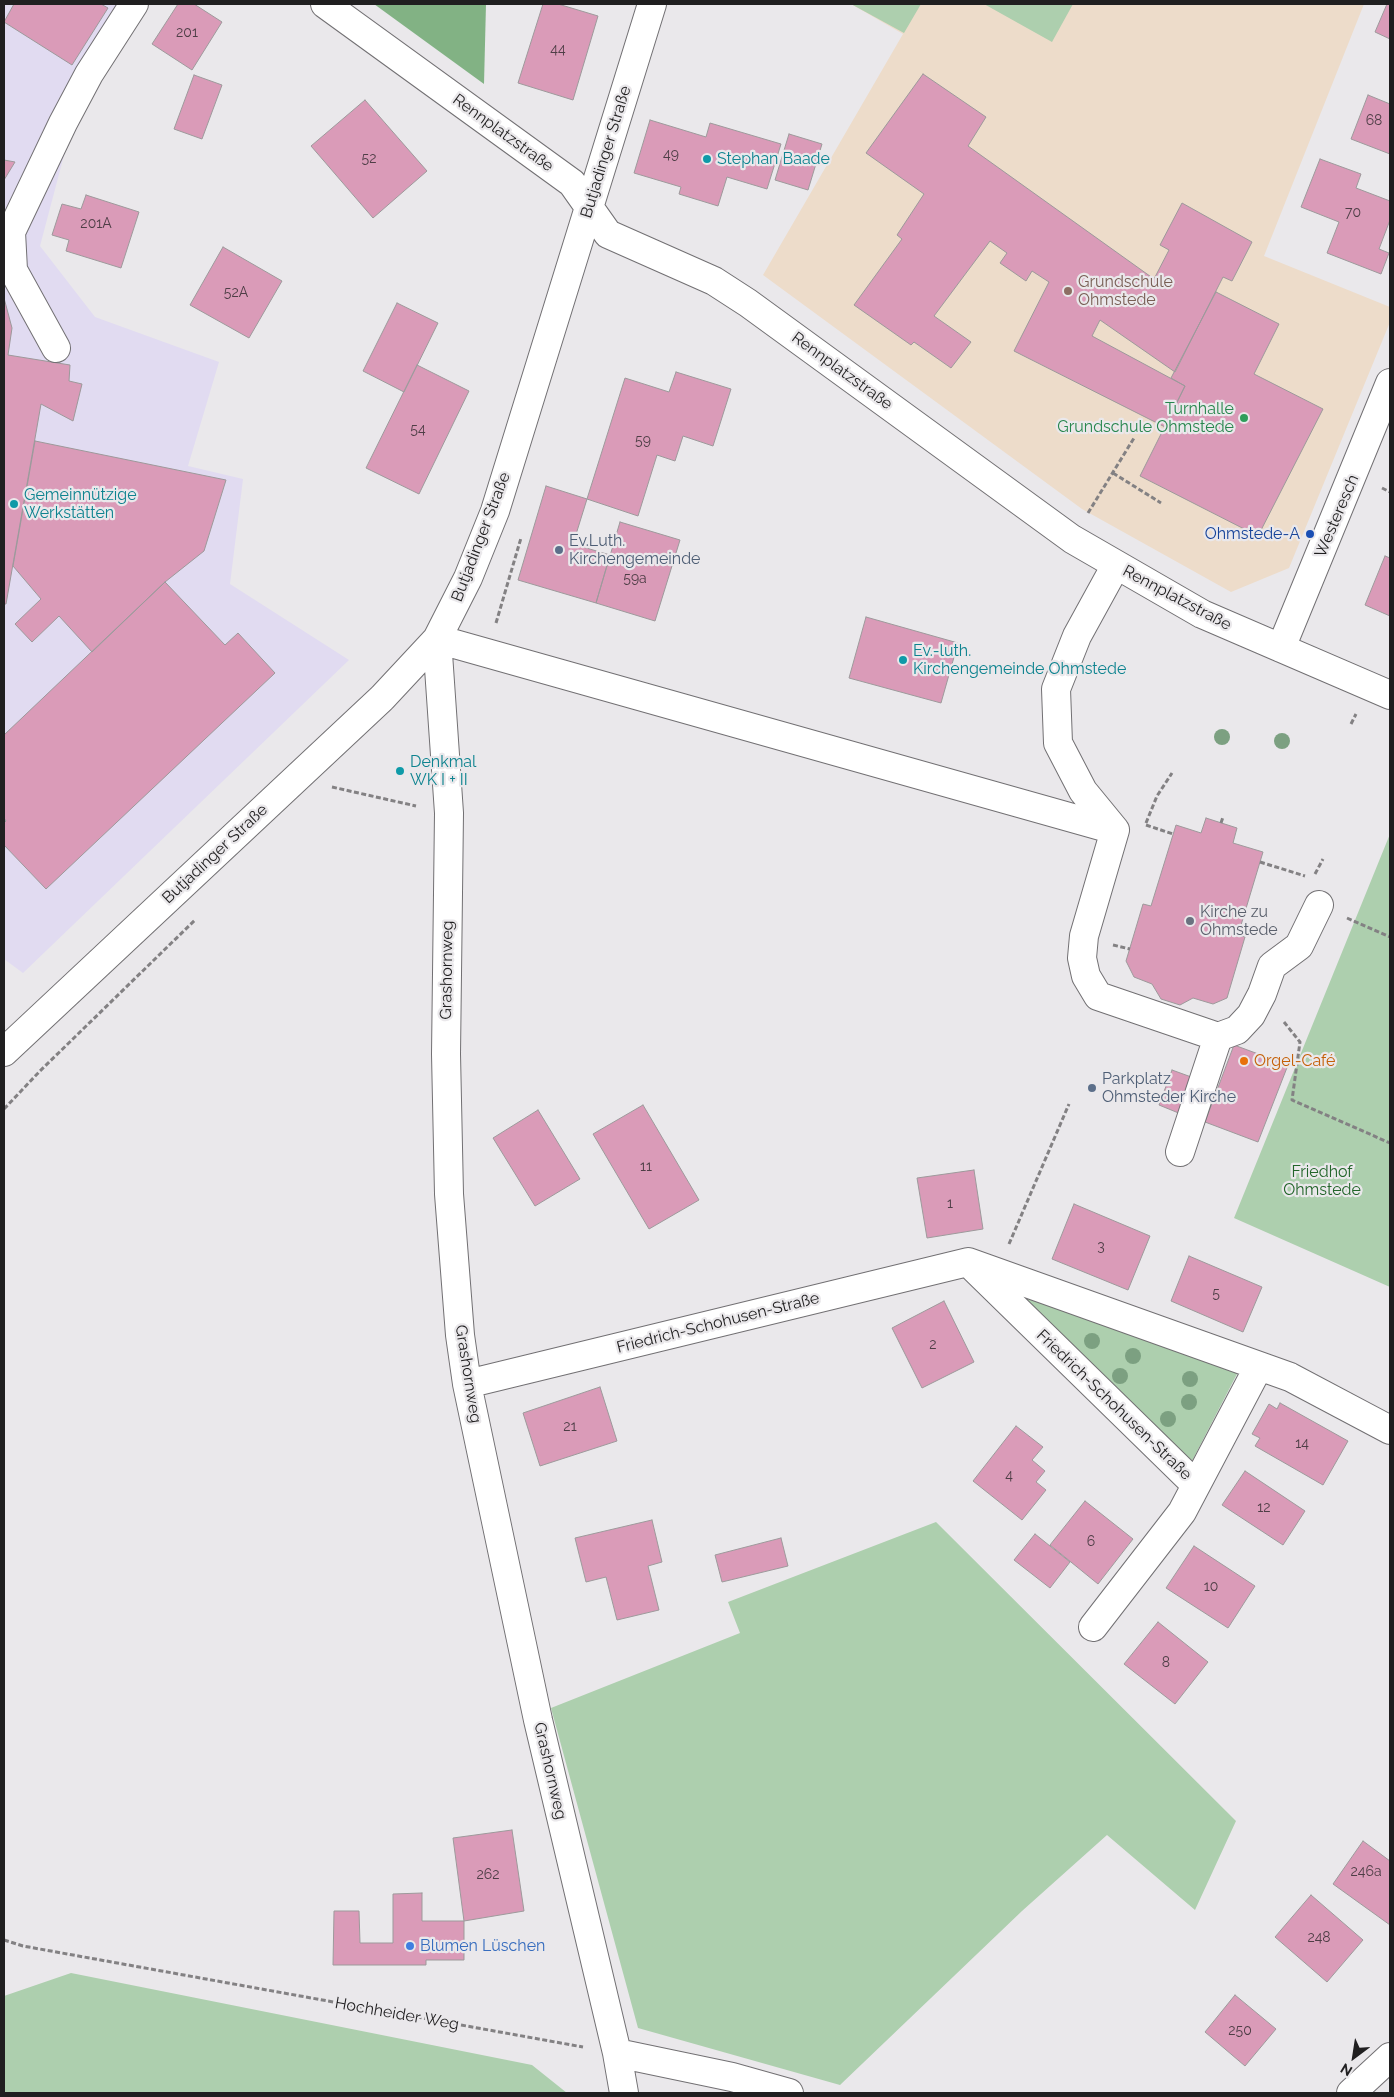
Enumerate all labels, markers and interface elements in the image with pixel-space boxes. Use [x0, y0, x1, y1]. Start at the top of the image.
house number: 201 [176, 25, 198, 41]
house number: 44 [550, 42, 566, 58]
street label: Butjadinger Straße [577, 84, 635, 220]
street label: Rennplatzstraße [449, 90, 557, 176]
house number: 68 [1366, 113, 1382, 129]
house number: 49 [663, 147, 679, 163]
place label: Stephan Baade [717, 149, 830, 169]
house number: 52 [362, 151, 376, 167]
marker: Stephan Baade [701, 153, 713, 165]
house number: 70 [1345, 205, 1361, 221]
house number: 201A [80, 216, 112, 232]
place label: Grundschule Ohmstede [1078, 272, 1173, 310]
house number: 52A [224, 285, 248, 301]
marker: Grundschule Ohmstede [1062, 285, 1074, 297]
street label: Rennplatzstraße [788, 328, 896, 414]
place label: Turnhalle Grundschule Ohmstede [1057, 399, 1234, 437]
marker: Turnhalle Grundschule Ohmstede [1238, 412, 1250, 424]
house number: 54 [410, 422, 426, 438]
house number: 59 [635, 433, 651, 449]
street label: Butjadinger Straße [447, 470, 515, 604]
street label: Westeresch [1311, 472, 1363, 560]
place label: Gemeinnützige Werkstätten [24, 485, 137, 523]
marker: Gemeinnützige Werkstätten [8, 498, 20, 510]
place label: Ohmstede-A [1205, 524, 1300, 544]
marker: Ohmstede-A [1304, 528, 1316, 540]
place label: Ev.Luth. Kirchengemeinde [569, 531, 701, 569]
marker: Ev.Luth. Kirchengemeinde [553, 544, 565, 556]
street label: Rennplatzstraße [1120, 561, 1234, 635]
house number: 59a [623, 571, 647, 587]
place label: Ev.-luth. Kirchengemeinde Ohmstede [913, 641, 1126, 679]
marker: Ev.-luth. Kirchengemeinde Ohmstede [897, 654, 909, 666]
place label: Denkmal WK I + II [410, 752, 476, 790]
marker: Denkmal WK I + II [394, 765, 406, 777]
street label: Butjadinger Straße [158, 800, 272, 908]
place label: Kirche zu Ohmstede [1200, 902, 1278, 940]
marker: Kirche zu Ohmstede [1184, 915, 1196, 927]
street label: Grashornweg [437, 920, 457, 1020]
place label: Orgel-Café [1254, 1051, 1336, 1071]
marker: Orgel-Café [1238, 1055, 1250, 1067]
place label: Parkplatz Ohmsteder Kirche [1102, 1069, 1236, 1107]
marker: Parkplatz Ohmsteder Kirche [1086, 1082, 1098, 1094]
house number: 11 [640, 1159, 652, 1175]
park label: Friedhof Ohmstede [1283, 1162, 1361, 1200]
house number: 1 [947, 1196, 953, 1212]
house number: 3 [1097, 1239, 1105, 1255]
house number: 5 [1212, 1286, 1220, 1302]
street label: Friedrich-Schohusen-Straße [615, 1289, 821, 1357]
street label: Grashornweg [451, 1324, 485, 1424]
street label: Friedrich-Schohusen-Straße [1033, 1326, 1195, 1484]
house number: 2 [929, 1337, 937, 1353]
house number: 21 [563, 1419, 577, 1435]
house number: 14 [1295, 1436, 1309, 1452]
house number: 4 [1005, 1468, 1013, 1484]
house number: 12 [1257, 1500, 1271, 1516]
house number: 6 [1087, 1534, 1095, 1550]
house number: 10 [1204, 1579, 1218, 1595]
house number: 8 [1162, 1655, 1170, 1671]
street label: Grashornweg [529, 1721, 571, 1821]
house number: 246a [1350, 1864, 1382, 1880]
house number: 262 [476, 1867, 500, 1883]
house number: 248 [1307, 1930, 1331, 1946]
place label: Blumen Lüschen [420, 1936, 545, 1956]
marker: Blumen Lüschen [404, 1940, 416, 1952]
street label: Hochheider Weg [334, 1994, 460, 2034]
house number: 250 [1228, 2023, 1252, 2039]
north arrow [1329, 2032, 1379, 2082]
text: N [1338, 2060, 1355, 2079]

